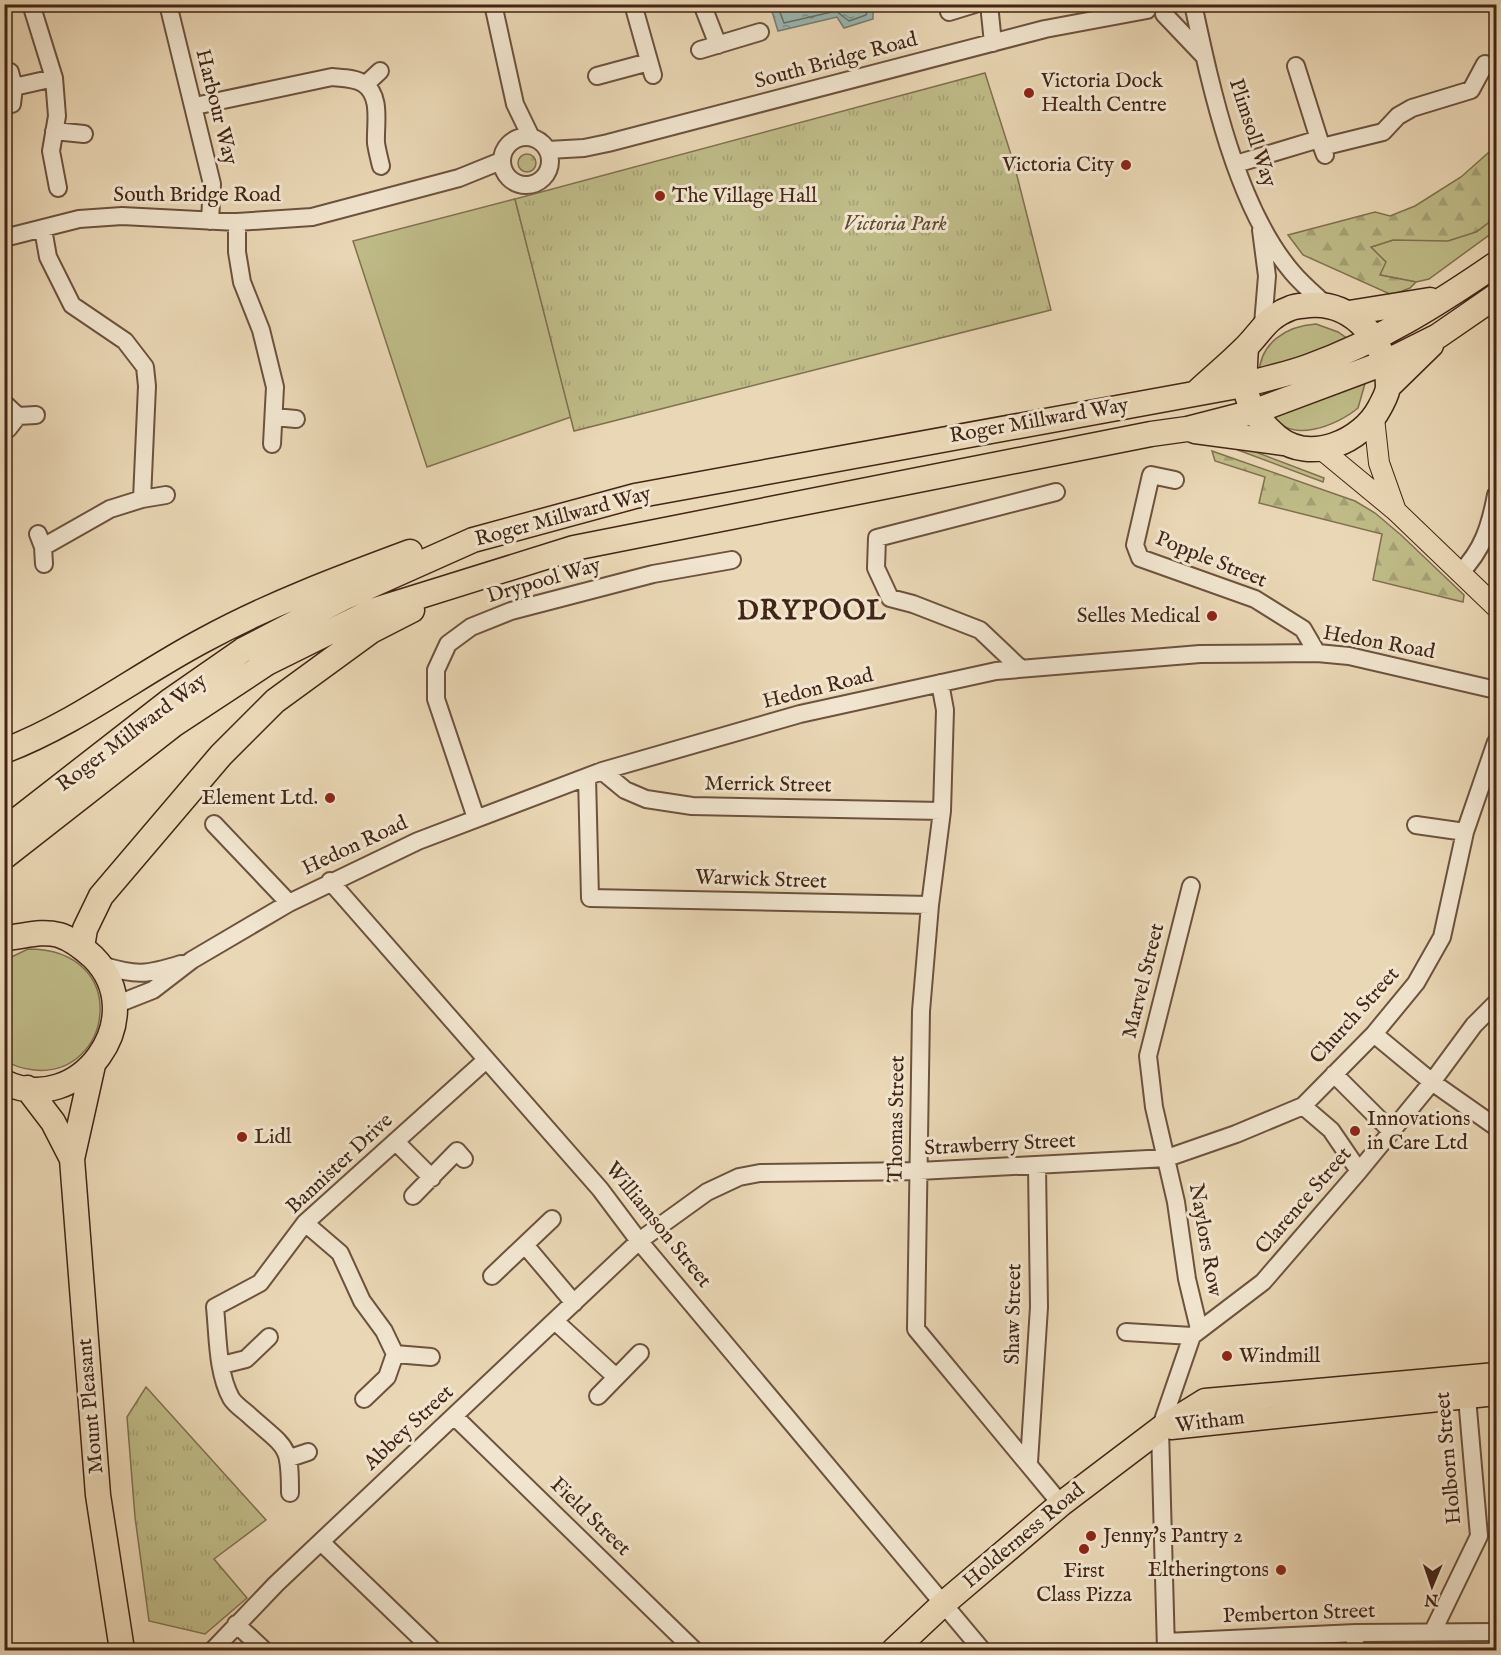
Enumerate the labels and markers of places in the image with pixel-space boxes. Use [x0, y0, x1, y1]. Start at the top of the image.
place label: Victoria Dock Health Centre [1040, 68, 1167, 119]
marker: Victoria Dock Health Centre [1022, 86, 1036, 100]
place label: Victoria City [1001, 152, 1115, 179]
marker: Victoria City [1119, 158, 1133, 172]
place label: The Village Hall [672, 183, 817, 210]
marker: The Village Hall [653, 189, 667, 203]
place label: Selles Medical [1077, 603, 1200, 630]
marker: Selles Medical [1205, 609, 1219, 623]
place label: Element Ltd. [201, 785, 318, 812]
marker: Element Ltd. [323, 791, 337, 805]
place label: Innovations in Care Ltd [1367, 1106, 1470, 1157]
place label: Lidl [254, 1124, 292, 1151]
marker: Innovations in Care Ltd [1348, 1124, 1362, 1138]
marker: Lidl [235, 1130, 249, 1144]
place label: Windmill [1239, 1343, 1321, 1370]
marker: Windmill [1220, 1349, 1234, 1363]
place label: Jenny's Pantry 2 [1101, 1523, 1243, 1550]
marker: Jenny's Pantry 2 [1084, 1529, 1098, 1543]
marker: First Class Pizza [1077, 1542, 1091, 1556]
place label: Eltheringtons [1148, 1557, 1269, 1584]
place label: First Class Pizza [1036, 1558, 1133, 1609]
marker: Eltheringtons [1274, 1563, 1288, 1577]

